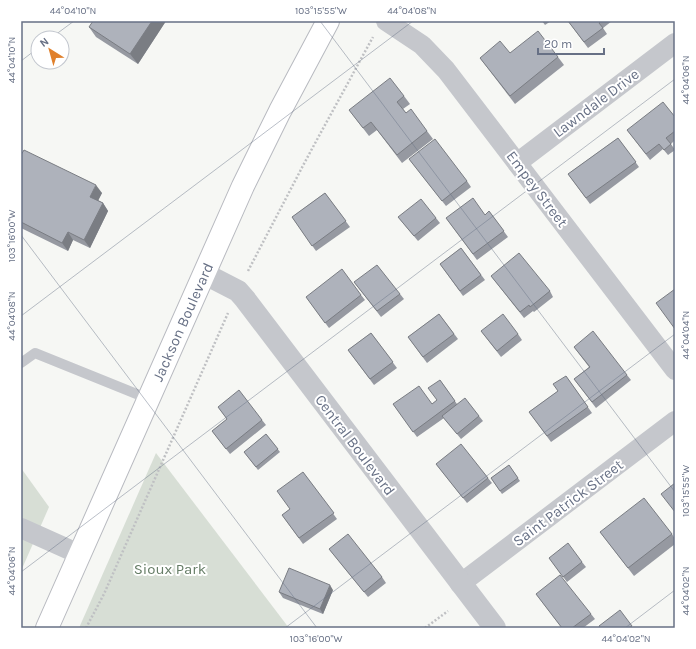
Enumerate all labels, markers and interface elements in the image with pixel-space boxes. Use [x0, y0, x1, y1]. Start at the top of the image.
text: 44°04'10"N [50, 5, 96, 17]
text: 103°15'55"W [295, 5, 347, 17]
text: 44°04'08"N [387, 5, 437, 17]
north arrow [30, 30, 70, 70]
scale bar [538, 30, 604, 56]
text: N [37, 35, 51, 50]
text: 44°04'10"N [6, 37, 18, 83]
text: 20 m [544, 37, 572, 51]
text: 44°04'06"N [680, 56, 692, 105]
street label: Lawndale Drive [550, 65, 642, 141]
street label: Empey Street [503, 147, 572, 231]
text: 103°16'00"W [6, 210, 18, 262]
street label: Jackson Boulevard [149, 260, 217, 384]
text: 44°04'08"N [6, 291, 18, 341]
text: 44°04'04"N [680, 311, 692, 359]
street label: Central Boulevard [311, 391, 399, 499]
street label: Saint Patrick Street [509, 456, 627, 550]
text: 103°15'55"W [680, 465, 692, 517]
text: 44°04'06"N [6, 547, 18, 596]
park label: Sioux Park [134, 560, 206, 578]
text: 44°04'02"N [680, 566, 692, 616]
text: 103°16'00"W [290, 633, 342, 645]
text: 44°04'02"N [601, 633, 651, 645]

